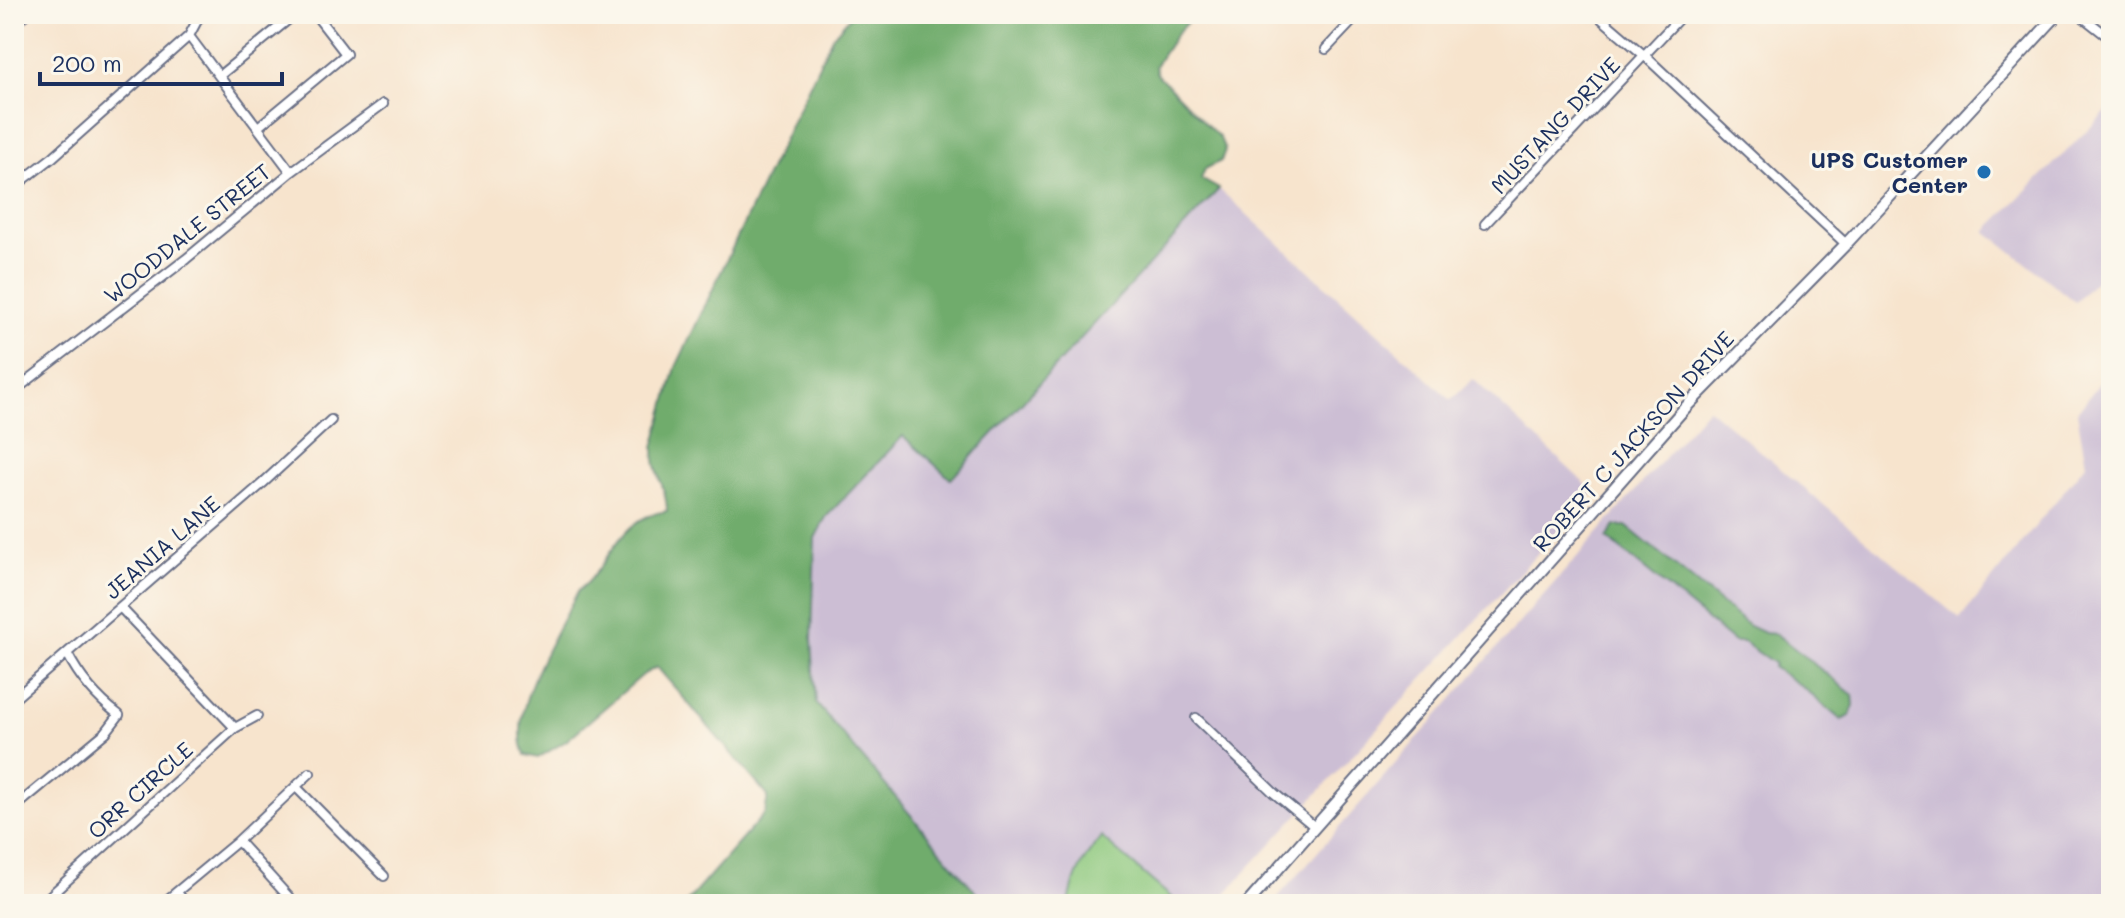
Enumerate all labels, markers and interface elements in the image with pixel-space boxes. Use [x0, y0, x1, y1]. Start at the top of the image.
scale bar [40, 36, 282, 86]
text: 200 m [52, 47, 122, 78]
street label: MUSTANG DRIVE [1484, 50, 1626, 200]
place label: UPS Customer Center [1811, 145, 1968, 199]
street label: WOODDALE STREET [97, 157, 277, 309]
marker: UPS Customer Center [1975, 163, 1993, 181]
street label: ROBERT C JACKSON DRIVE [1526, 324, 1740, 558]
street label: JEANIA LANE [98, 489, 226, 605]
street label: ORR CIRCLE [81, 735, 199, 845]

